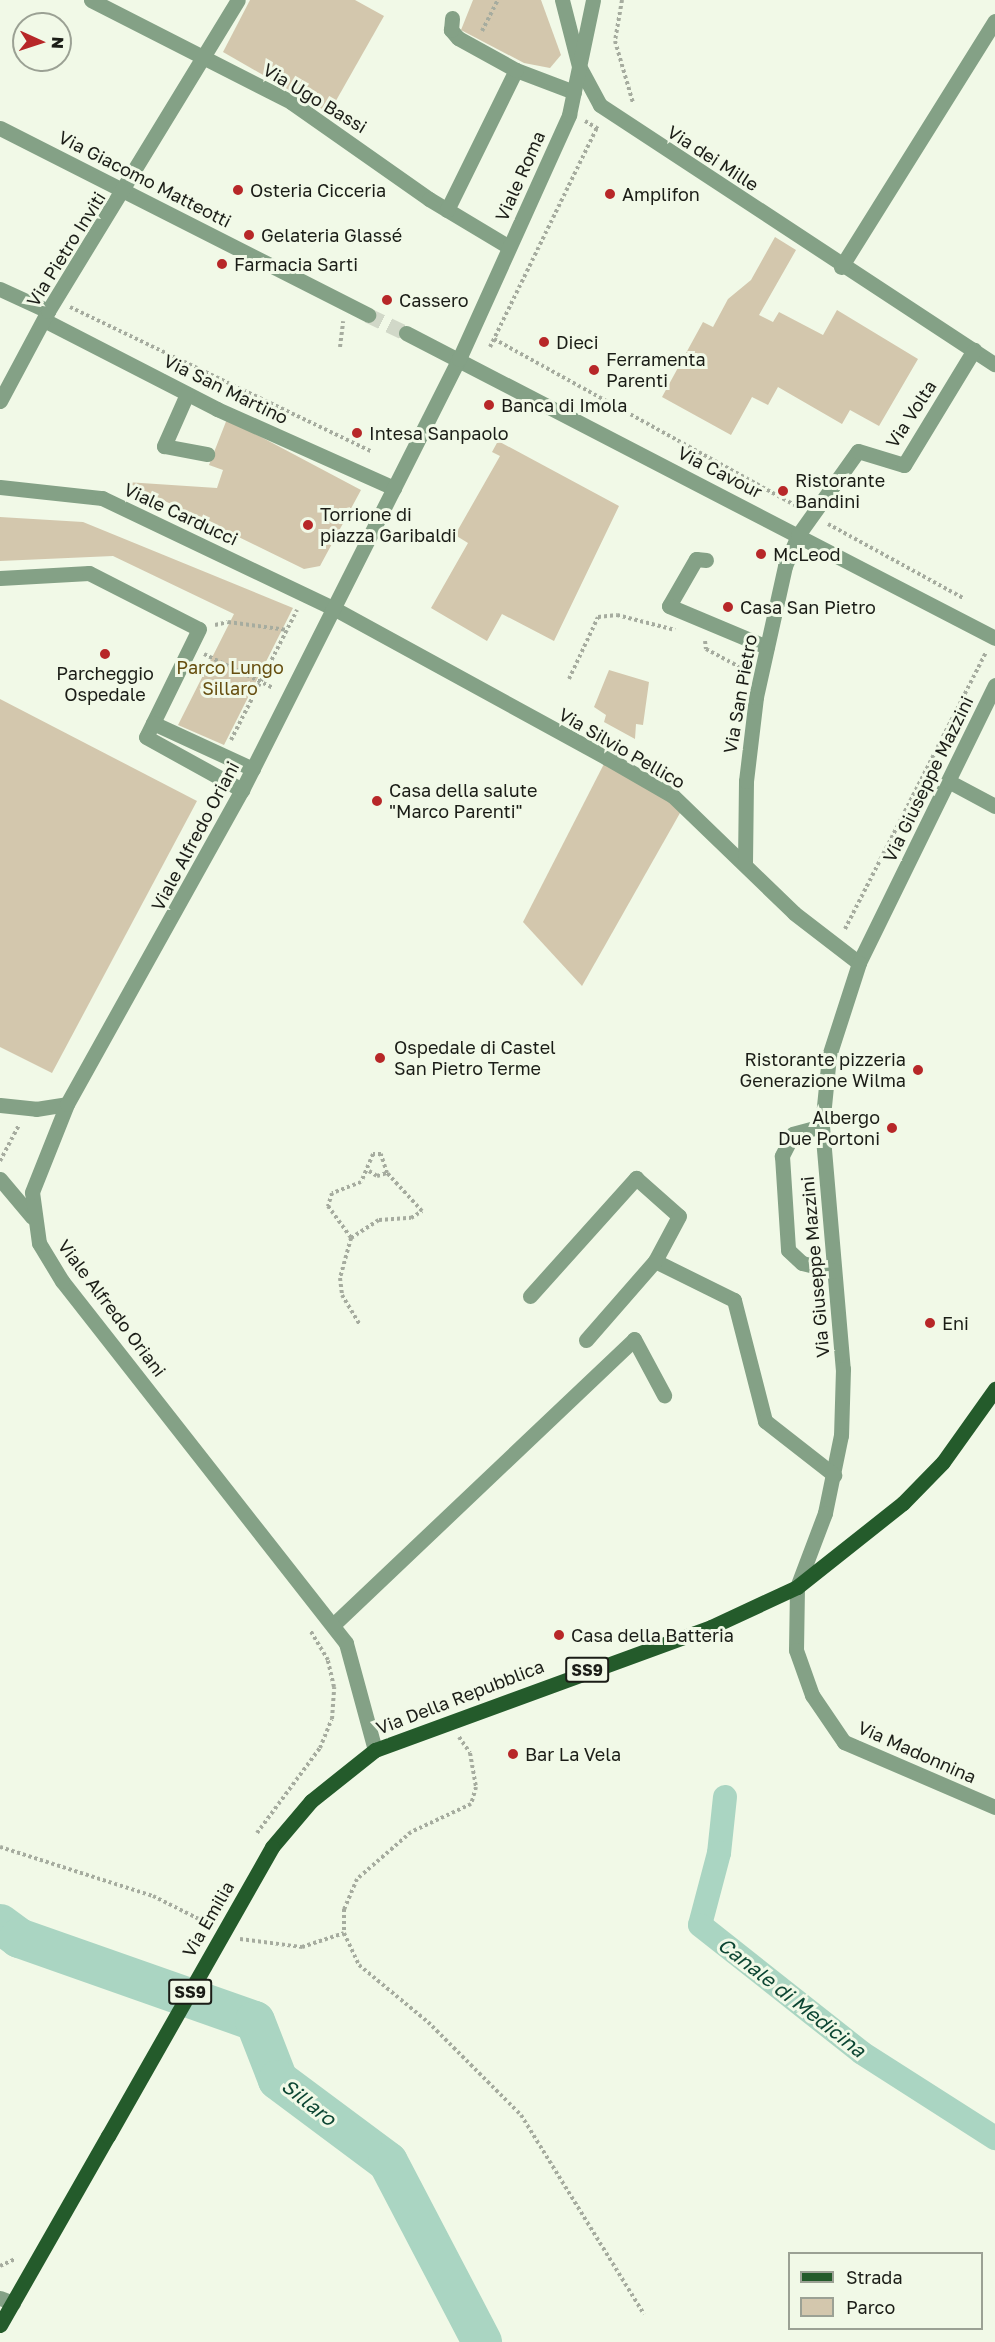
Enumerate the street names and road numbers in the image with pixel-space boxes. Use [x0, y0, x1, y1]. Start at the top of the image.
street label: Via Ugo Bassi [259, 59, 371, 137]
street label: Via dei Mille [663, 120, 763, 196]
street label: Via Giacomo Matteotti [55, 126, 235, 232]
street label: Viale Roma [491, 128, 549, 224]
street label: Via Pietro Inviti [22, 188, 110, 310]
street label: Via San Martino [160, 350, 292, 428]
street label: Via Volta [881, 376, 941, 452]
street label: Via Cavour [674, 441, 766, 503]
street label: Viale Carducci [121, 478, 241, 550]
street label: Via San Pietro [719, 633, 761, 755]
street label: Via Giuseppe Mazzini [878, 693, 978, 865]
street label: Via Silvio Pellico [555, 703, 689, 793]
street label: Viale Alfredo Oriani [146, 758, 244, 914]
street label: Via Giuseppe Mazzini [796, 1175, 834, 1359]
street label: Viale Alfredo Oriani [53, 1235, 171, 1381]
street label: Via Della Repubblica [373, 1655, 547, 1739]
road number: SS9 [564, 1657, 610, 1683]
street label: Via Madonnina [854, 1716, 980, 1788]
street label: Via Emilia [178, 1877, 238, 1961]
road number: SS9 [168, 1979, 213, 2005]

